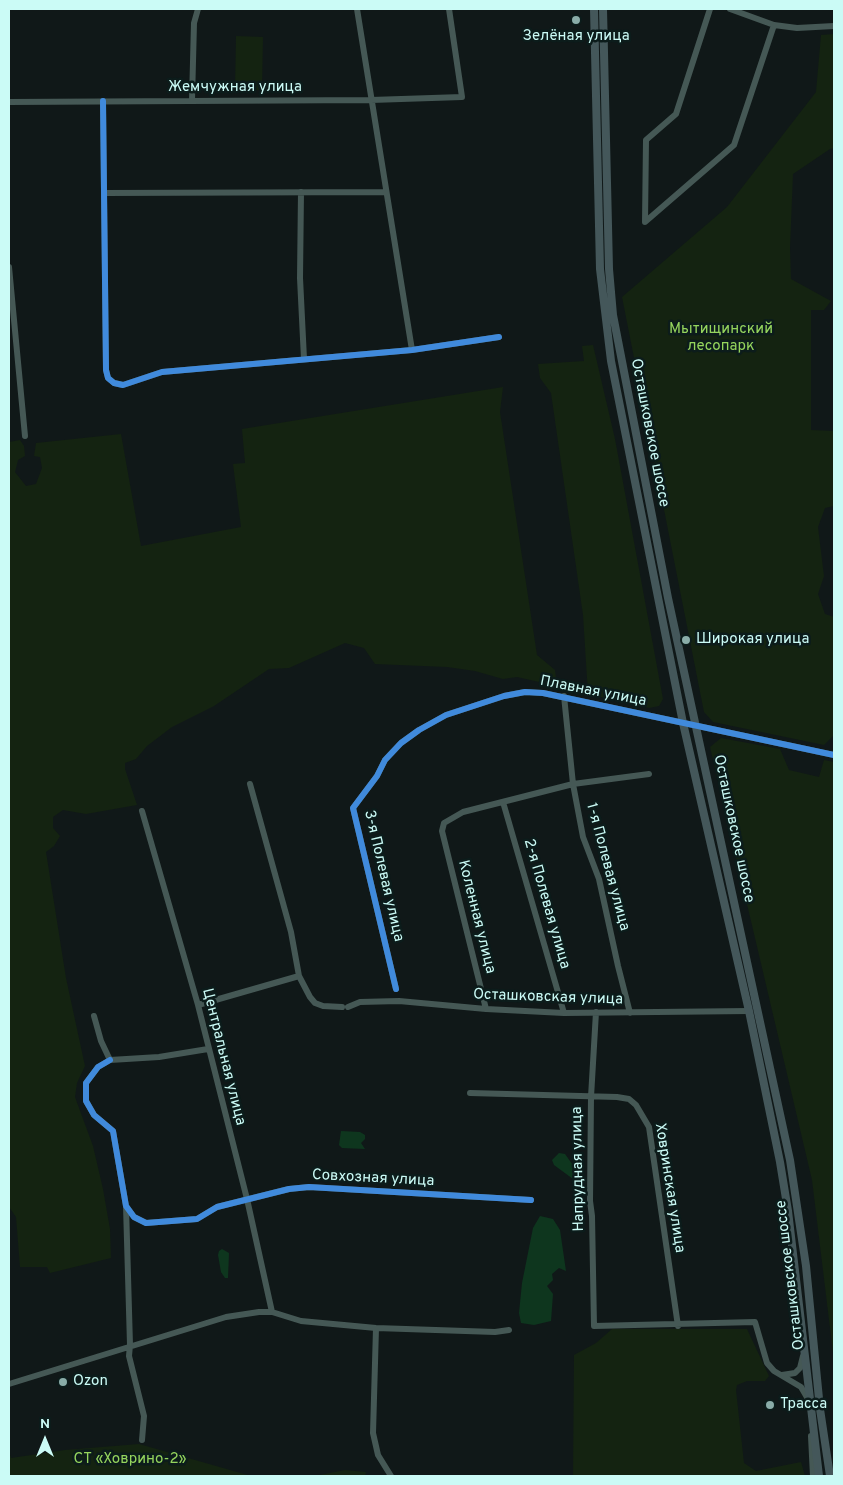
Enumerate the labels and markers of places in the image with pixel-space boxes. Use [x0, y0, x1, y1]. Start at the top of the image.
marker: Зелёная улица [570, 14, 582, 26]
place label: Зелёная улица [522, 28, 630, 46]
place label: Широкая улица [696, 631, 809, 649]
marker: Широкая улица [680, 634, 692, 646]
place label: Ozon [73, 1373, 108, 1391]
marker: Ozon [57, 1376, 69, 1388]
place label: Трасса [780, 1396, 827, 1414]
marker: Трасса [764, 1399, 776, 1411]

